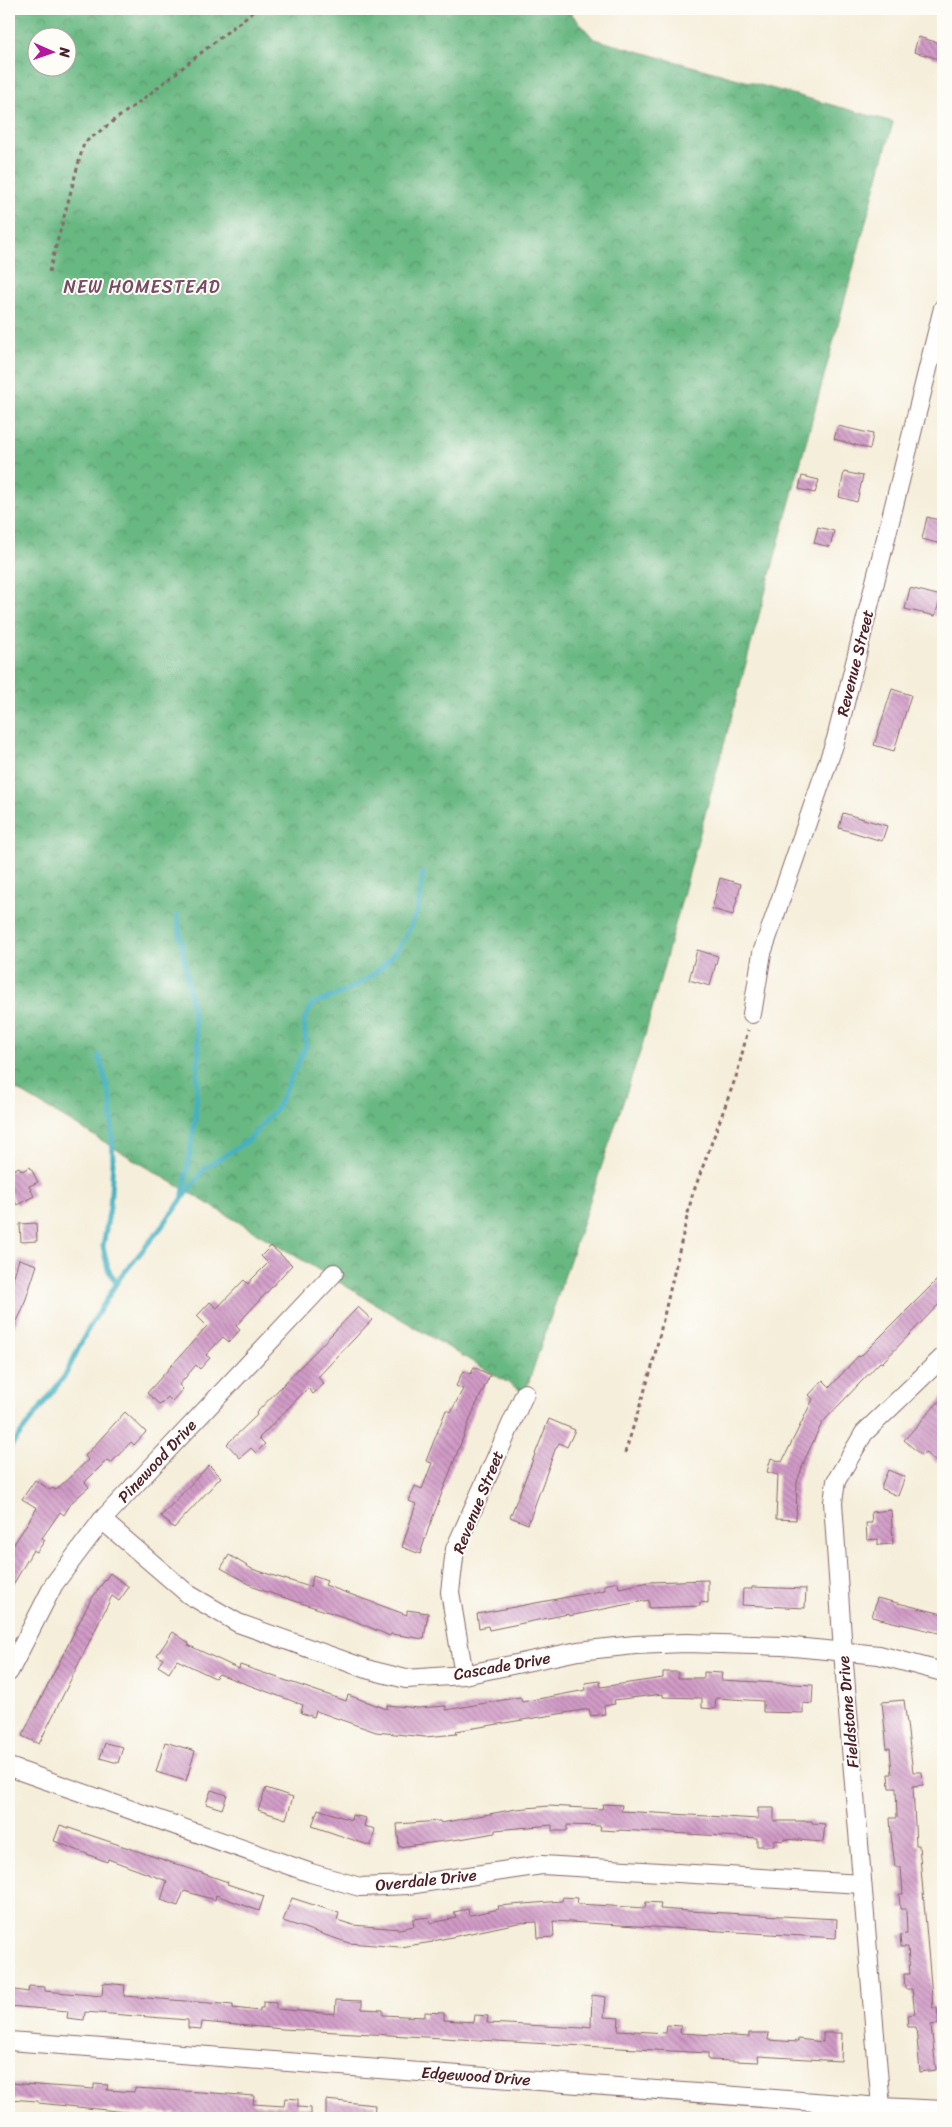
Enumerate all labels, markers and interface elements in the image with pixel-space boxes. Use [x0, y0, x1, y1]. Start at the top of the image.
north arrow [28, 28, 78, 78]
text: N [52, 46, 77, 58]
district label: NEW HOMESTEAD [64, 271, 220, 303]
street label: Revenue Street [828, 607, 882, 719]
street label: Pinewood Drive [110, 1412, 204, 1510]
street label: Revenue Street [444, 1446, 512, 1558]
street label: Cascade Drive [451, 1643, 553, 1689]
street label: Fieldstone Drive [829, 1654, 867, 1769]
street label: Overdale Drive [374, 1860, 478, 1900]
street label: Edgewood Drive [420, 2058, 532, 2094]

